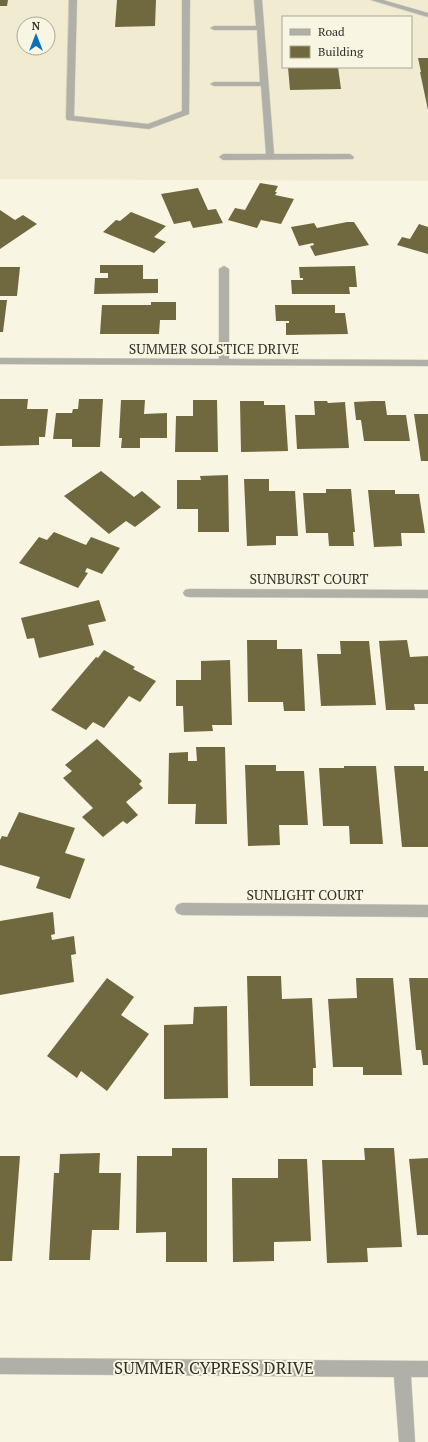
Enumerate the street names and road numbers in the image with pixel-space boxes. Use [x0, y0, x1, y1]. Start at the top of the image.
street label: SUMMER SOLSTICE DRIVE [129, 339, 299, 358]
street label: SUNBURST COURT [249, 569, 369, 588]
street label: SUNLIGHT COURT [246, 885, 364, 904]
street label: SUMMER CYPRESS DRIVE [114, 1356, 314, 1379]

